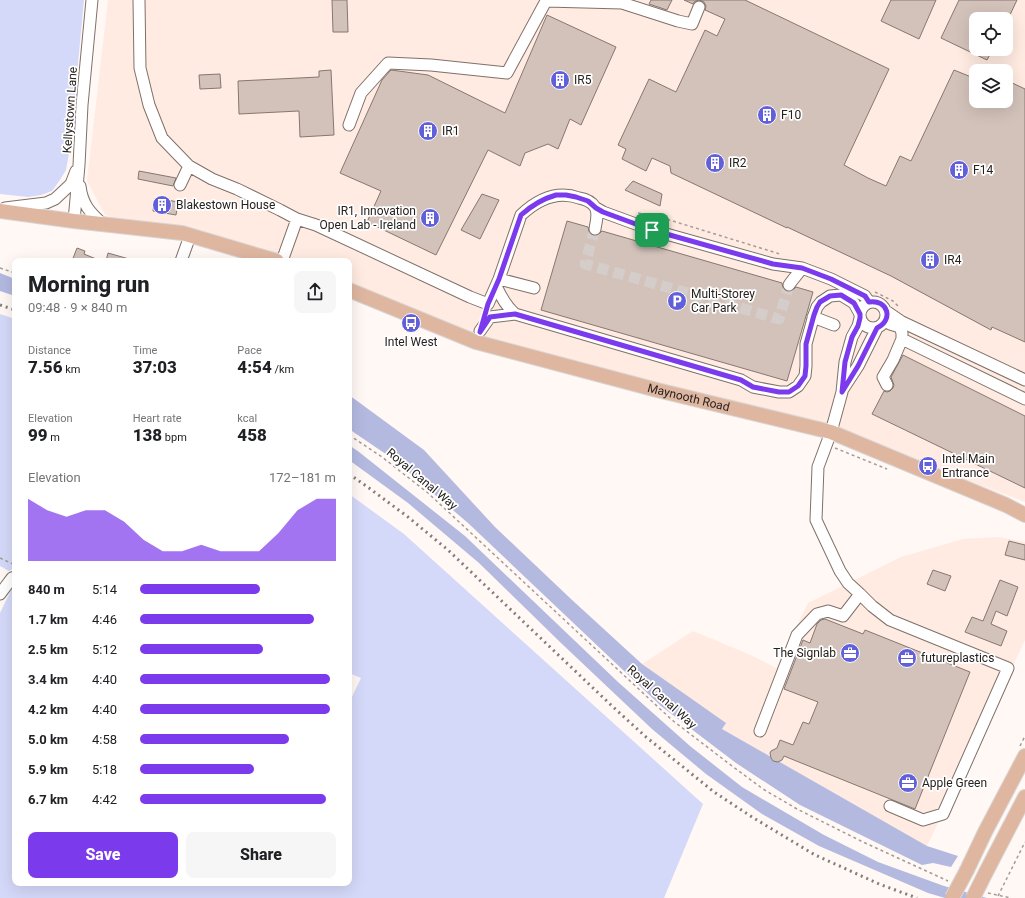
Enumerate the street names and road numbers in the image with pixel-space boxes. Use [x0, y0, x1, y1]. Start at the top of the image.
street label: Kellystown Lane [60, 66, 80, 154]
street label: Maynooth Road [646, 381, 731, 414]
street label: Royal Canal Way [384, 445, 460, 513]
street label: Royal Canal Way [625, 662, 700, 732]

